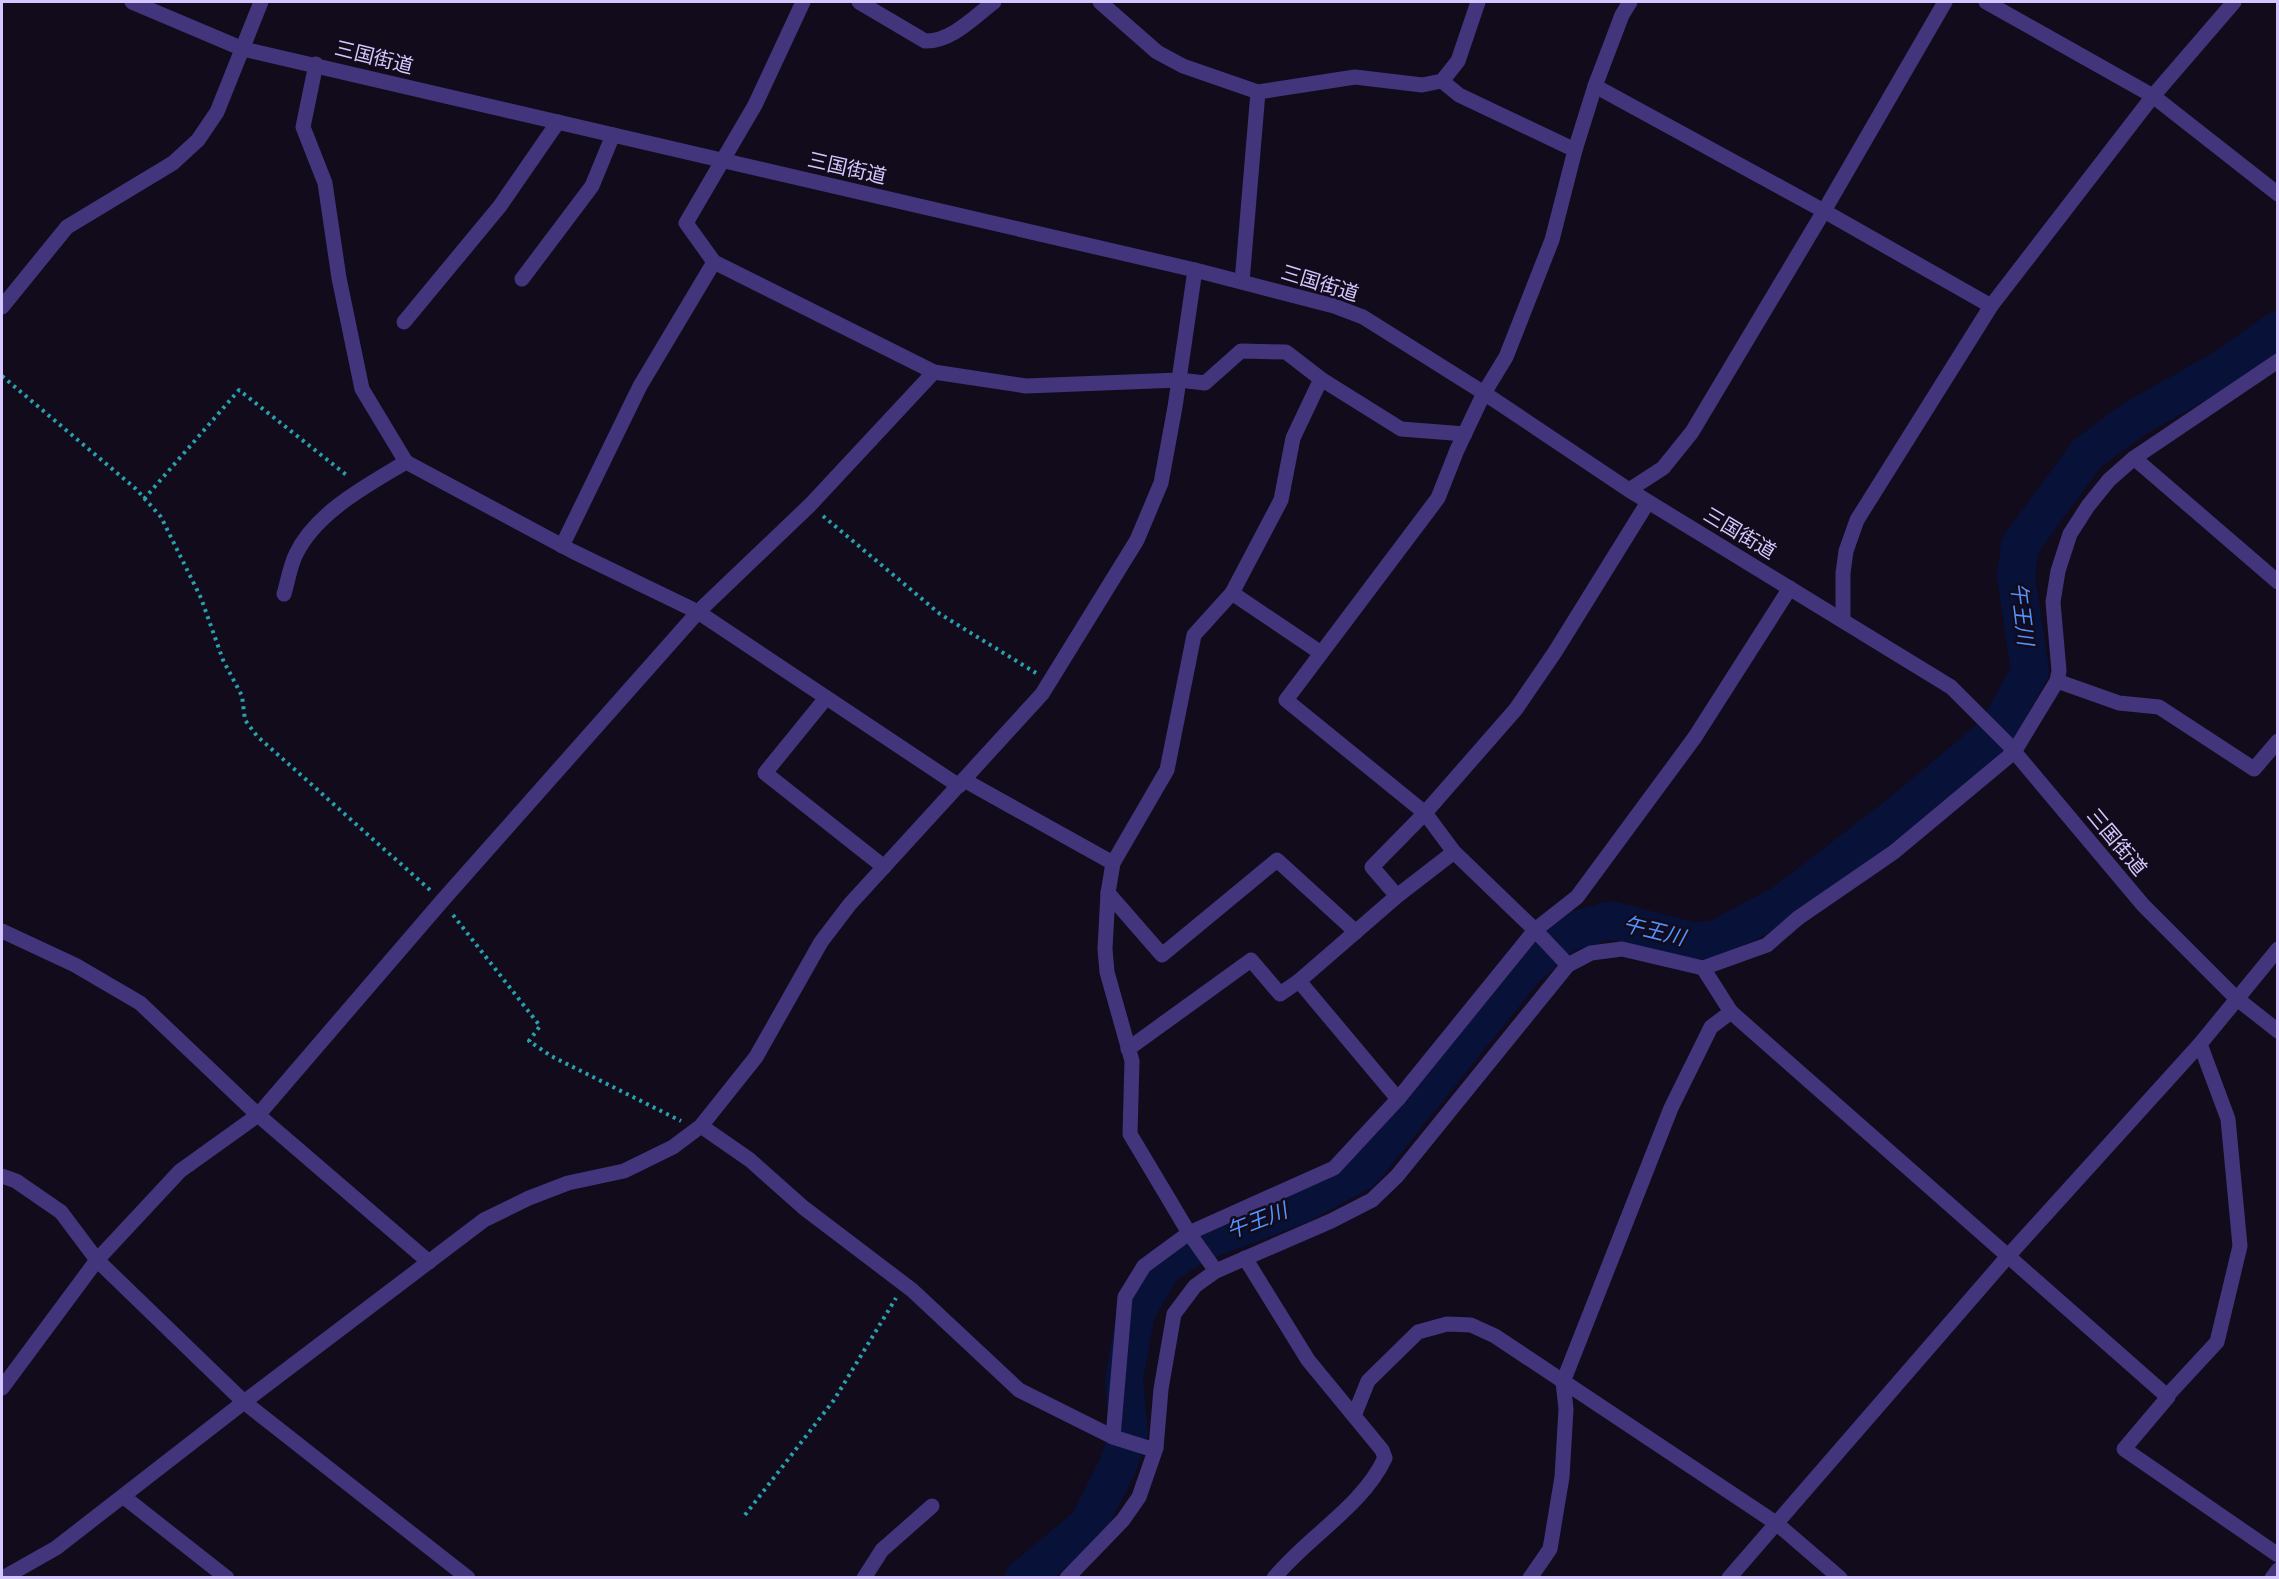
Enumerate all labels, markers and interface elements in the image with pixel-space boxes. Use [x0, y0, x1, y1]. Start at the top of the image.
street label: 三国街道 [332, 36, 416, 78]
street label: 三国街道 [805, 147, 889, 189]
street label: 三国街道 [1278, 260, 1362, 306]
street label: 三国街道 [1700, 502, 1780, 564]
water label: 午王川 [2005, 581, 2039, 649]
street label: 三国街道 [2082, 804, 2152, 880]
water label: 午王川 [1620, 911, 1690, 952]
water label: 午王川 [1223, 1197, 1293, 1244]

